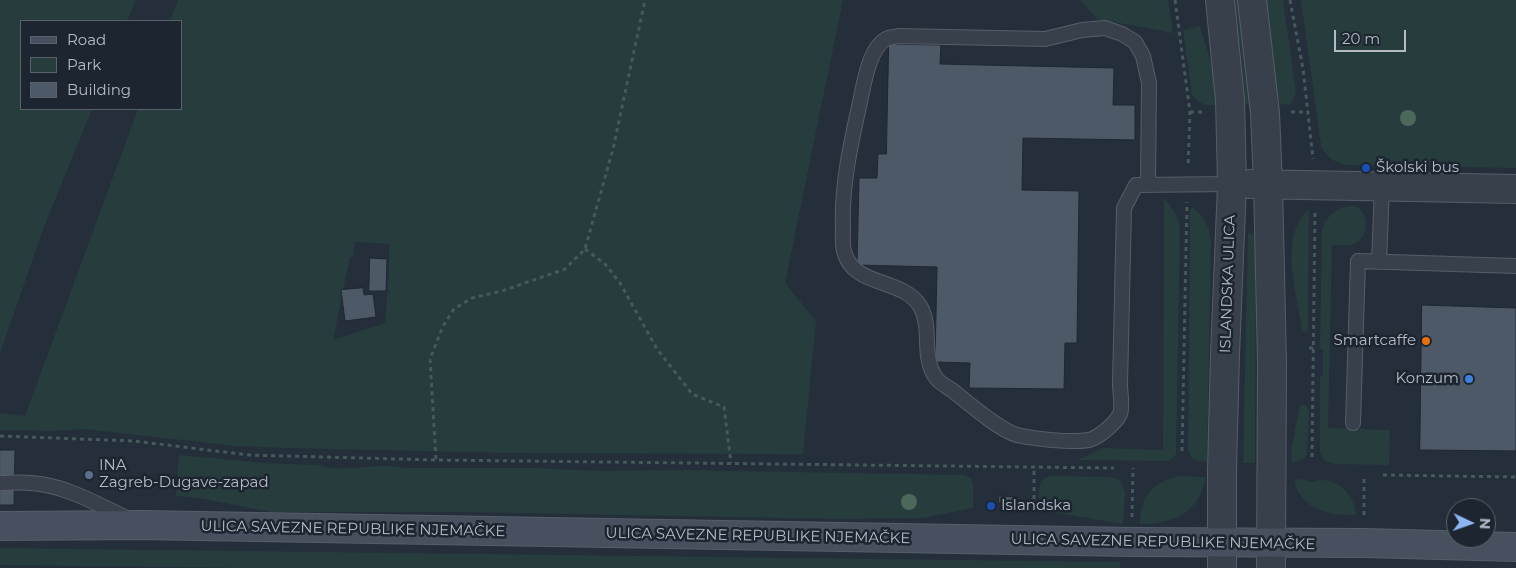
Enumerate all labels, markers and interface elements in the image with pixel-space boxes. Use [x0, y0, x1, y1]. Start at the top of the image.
legend [20, 20, 182, 110]
scale bar [1336, 20, 1408, 52]
text: 20 m [1342, 29, 1380, 48]
text: Road [67, 30, 106, 49]
text: Park [67, 55, 101, 74]
text: Building [67, 80, 131, 99]
place label: Školski bus [1376, 159, 1459, 177]
marker: Školski bus [1360, 162, 1372, 174]
street label: ISLANDSKA ULICA [1217, 214, 1239, 354]
place label: Smartcaffe [1334, 332, 1416, 350]
marker: Smartcaffe [1420, 335, 1432, 347]
place label: Konzum [1395, 370, 1459, 388]
marker: Konzum [1463, 373, 1475, 385]
place label: INA Zagreb-Dugave-zapad [99, 457, 269, 492]
marker: INA Zagreb-Dugave-zapad [83, 469, 95, 481]
place label: Islandska [1001, 497, 1071, 515]
north arrow [1446, 498, 1496, 548]
marker: Islandska [985, 500, 997, 512]
street label: ULICA SAVEZNE REPUBLIKE NJEMAČKE [200, 517, 506, 541]
text: N [1476, 518, 1494, 530]
street label: ULICA SAVEZNE REPUBLIKE NJEMAČKE [605, 524, 911, 548]
street label: ULICA SAVEZNE REPUBLIKE NJEMAČKE [1010, 530, 1316, 554]

